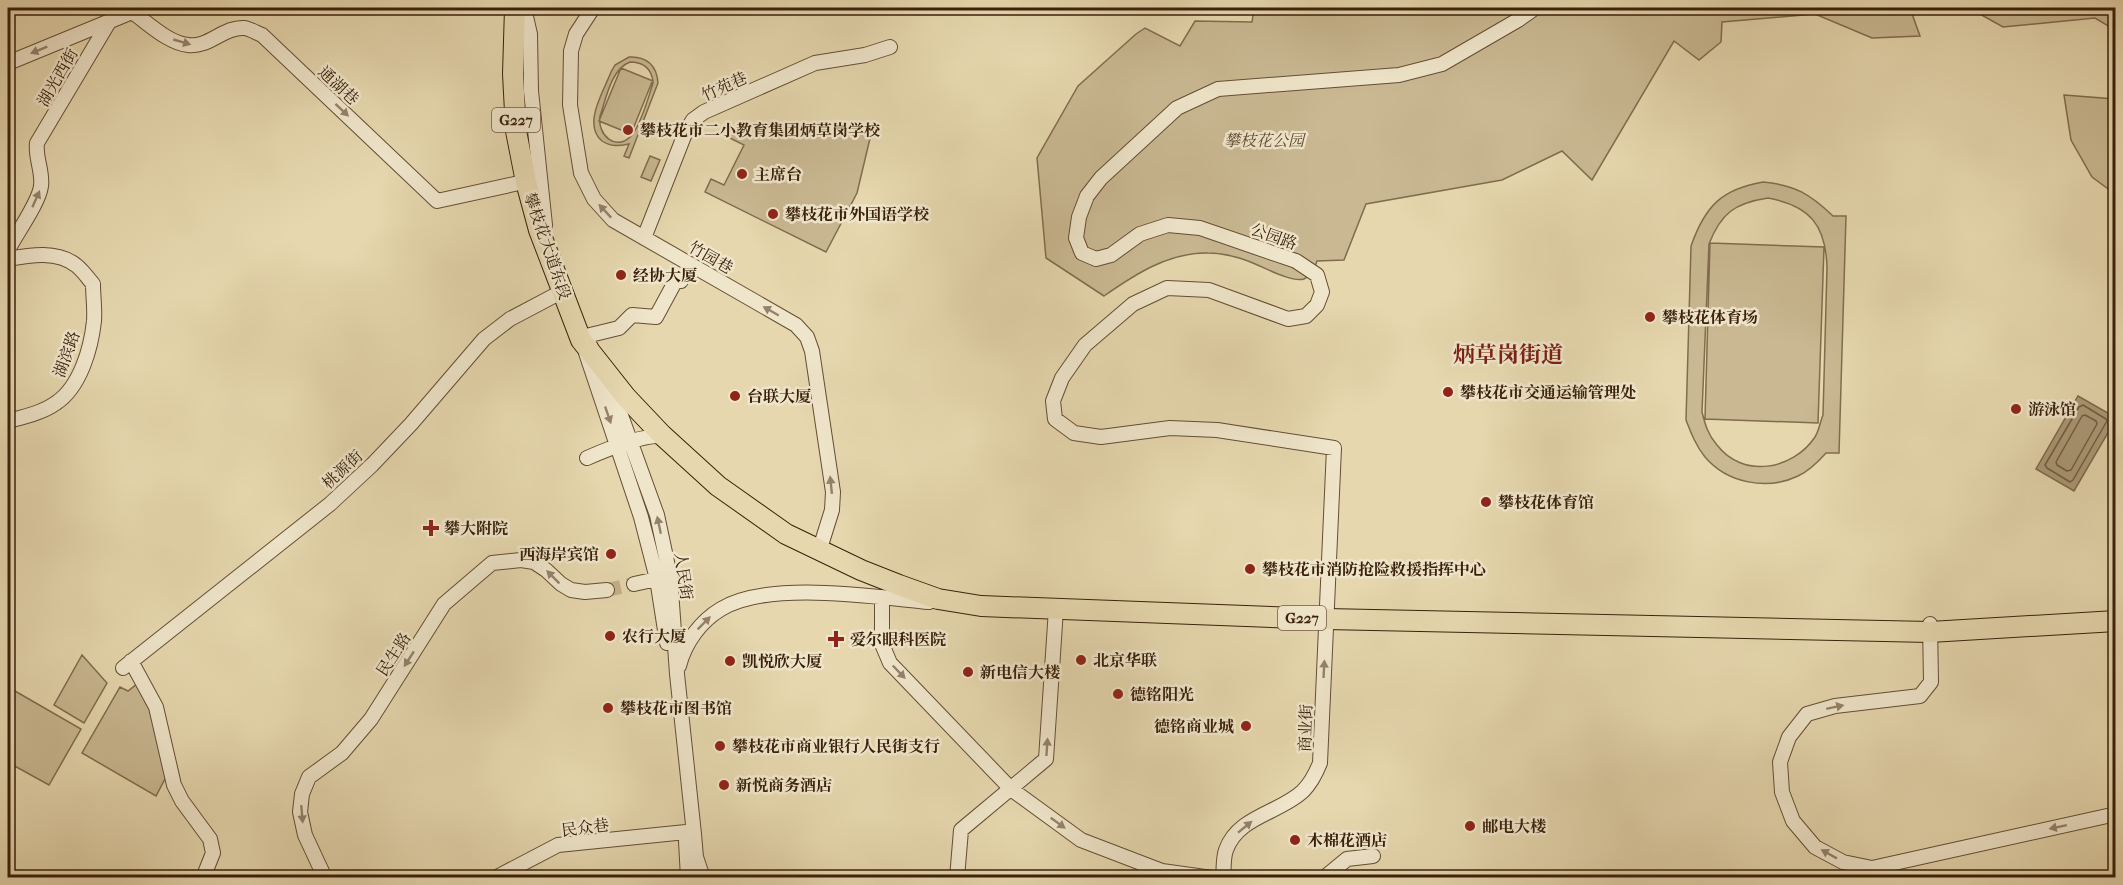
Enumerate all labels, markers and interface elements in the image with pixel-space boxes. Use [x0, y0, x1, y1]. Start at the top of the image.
one-way arrow [173, 38, 191, 47]
street label: 湖光西街 [33, 45, 82, 110]
one-way arrow [30, 46, 48, 55]
street label: 通湖巷 [315, 62, 363, 109]
street label: 竹苑巷 [698, 68, 750, 105]
one-way arrow [334, 103, 349, 117]
road number: G227 [492, 108, 540, 132]
place label: 攀枝花市二小教育集团炳草岗学校 [640, 121, 880, 140]
marker: 攀枝花市二小教育集团炳草岗学校 [621, 123, 635, 137]
park label: 攀枝花公园 [1224, 131, 1307, 150]
place label: 主席台 [754, 165, 802, 184]
marker: 主席台 [735, 167, 749, 181]
one-way arrow [31, 190, 40, 207]
street label: 攀枝花大道东段 [520, 190, 575, 302]
one-way arrow [598, 205, 612, 219]
place label: 攀枝花市外国语学校 [785, 205, 929, 224]
marker: 攀枝花市外国语学校 [766, 207, 780, 221]
street label: 公园路 [1248, 219, 1300, 254]
street label: 竹园巷 [685, 237, 736, 278]
place label: 经协大厦 [633, 266, 697, 285]
marker: 经协大厦 [614, 268, 628, 282]
one-way arrow [763, 306, 780, 316]
place label: 攀枝花体育场 [1662, 308, 1758, 327]
marker: 攀枝花体育场 [1643, 310, 1657, 324]
street label: 湖滨路 [49, 328, 84, 380]
district label: 炳草岗街道 [1453, 342, 1563, 368]
place label: 攀枝花市交通运输管理处 [1460, 383, 1636, 402]
marker: 攀枝花市交通运输管理处 [1441, 385, 1455, 399]
place label: 台联大厦 [747, 387, 811, 406]
marker: 台联大厦 [728, 389, 742, 403]
place label: 游泳馆 [2028, 400, 2076, 419]
marker: 游泳馆 [2009, 402, 2023, 416]
one-way arrow [603, 406, 613, 424]
street label: 桃源街 [318, 446, 366, 493]
one-way arrow [826, 476, 836, 495]
place label: 攀枝花体育馆 [1498, 493, 1594, 512]
marker: 攀枝花体育馆 [1479, 495, 1493, 509]
one-way arrow [654, 516, 663, 535]
marker: 攀大附院 [422, 519, 440, 537]
place label: 攀大附院 [444, 519, 508, 538]
place label: 西海岸宾馆 [519, 545, 599, 564]
marker: 西海岸宾馆 [604, 547, 618, 561]
street label: 人民街 [671, 551, 696, 601]
place label: 攀枝花市消防抢险救援指挥中心 [1262, 560, 1486, 579]
marker: 攀枝花市消防抢险救援指挥中心 [1243, 562, 1257, 576]
one-way arrow [546, 570, 561, 584]
road number: G227 [1278, 606, 1326, 630]
one-way arrow [697, 616, 711, 631]
place label: 农行大厦 [622, 627, 686, 646]
street label: 民生路 [372, 629, 414, 680]
marker: 农行大厦 [603, 629, 617, 643]
marker: 爱尔眼科医院 [827, 630, 845, 648]
place label: 爱尔眼科医院 [850, 630, 946, 649]
one-way arrow [404, 650, 415, 667]
place label: 北京华联 [1093, 651, 1157, 670]
place label: 凯悦欣大厦 [742, 652, 822, 671]
marker: 北京华联 [1074, 653, 1088, 667]
marker: 凯悦欣大厦 [723, 654, 737, 668]
one-way arrow [1320, 660, 1329, 679]
place label: 新电信大楼 [980, 663, 1060, 682]
one-way arrow [891, 664, 905, 678]
marker: 新电信大楼 [961, 665, 975, 679]
place label: 德铭阳光 [1130, 685, 1194, 704]
marker: 德铭阳光 [1111, 687, 1125, 701]
place label: 攀枝花市图书馆 [620, 699, 732, 718]
marker: 攀枝花市图书馆 [601, 701, 615, 715]
one-way arrow [1826, 702, 1845, 711]
street label: 商业街 [1295, 704, 1316, 752]
place label: 德铭商业城 [1154, 717, 1234, 736]
marker: 德铭商业城 [1239, 719, 1253, 733]
place label: 攀枝花市商业银行人民街支行 [732, 737, 940, 756]
one-way arrow [1042, 738, 1052, 757]
marker: 攀枝花市商业银行人民街支行 [713, 739, 727, 753]
place label: 新悦商务酒店 [736, 776, 832, 795]
marker: 新悦商务酒店 [717, 778, 731, 792]
one-way arrow [297, 804, 307, 823]
street label: 民众巷 [560, 815, 610, 840]
one-way arrow [1050, 817, 1066, 829]
place label: 邮电大楼 [1482, 817, 1546, 836]
marker: 邮电大楼 [1463, 819, 1477, 833]
one-way arrow [1237, 820, 1253, 833]
one-way arrow [2049, 823, 2068, 832]
place label: 木棉花酒店 [1307, 831, 1387, 850]
marker: 木棉花酒店 [1288, 833, 1302, 847]
one-way arrow [1820, 849, 1837, 859]

